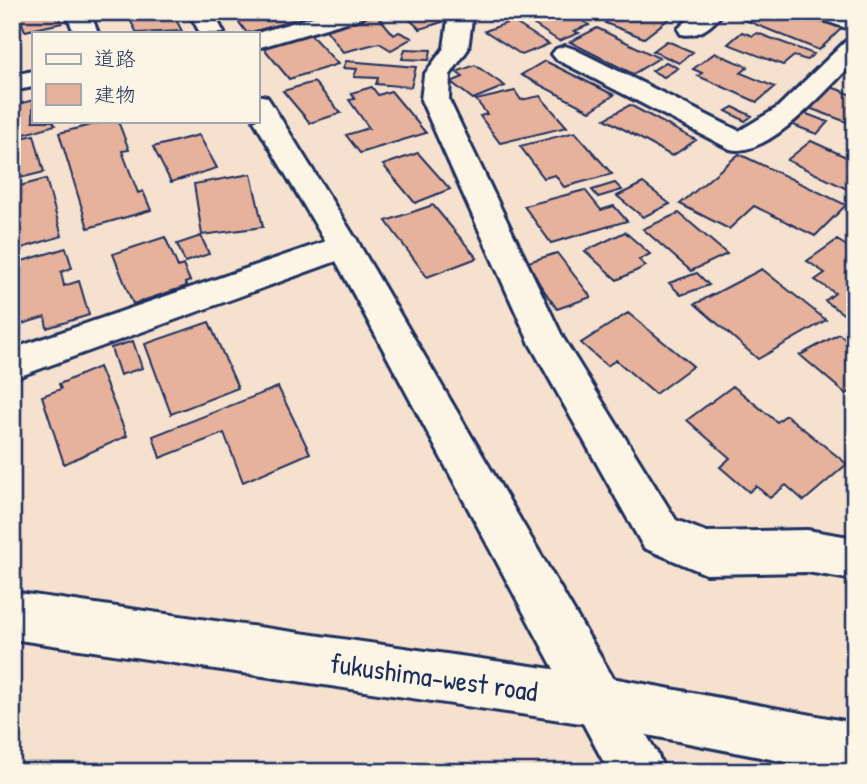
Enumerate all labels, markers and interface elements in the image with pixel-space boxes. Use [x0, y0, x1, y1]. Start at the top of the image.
legend [32, 32, 259, 122]
text: 道路 [94, 44, 136, 73]
text: 建物 [94, 80, 136, 109]
street label: fukushima-west road [328, 644, 540, 710]

